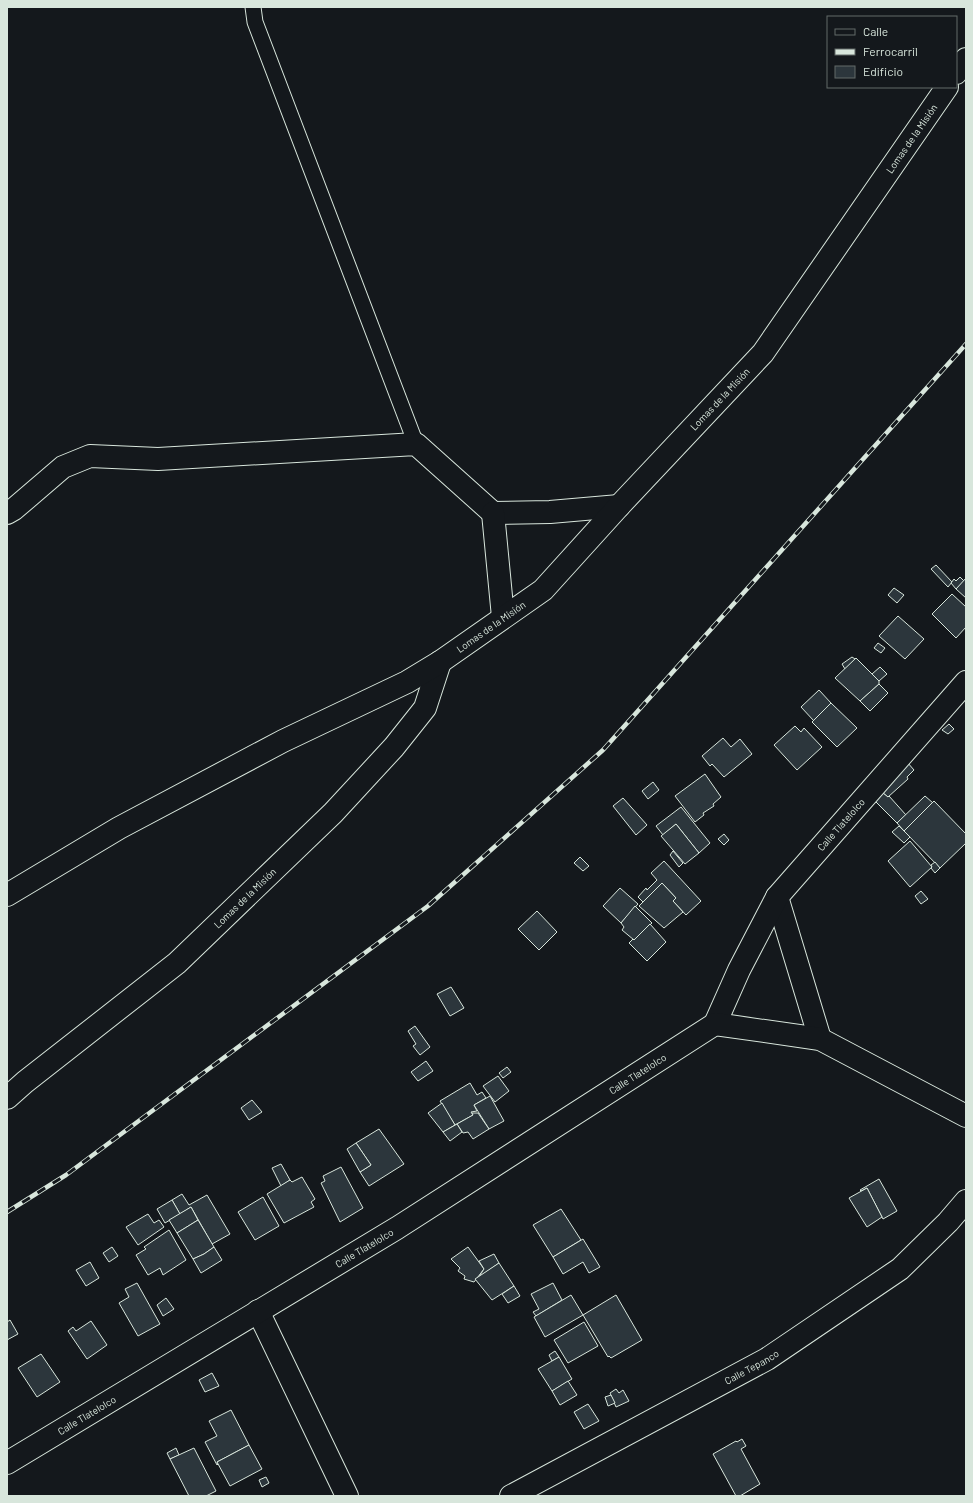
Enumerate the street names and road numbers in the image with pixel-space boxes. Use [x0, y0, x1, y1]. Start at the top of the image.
street label: Lomas de la Misión [883, 102, 940, 175]
street label: Lomas de la Misión [687, 365, 752, 433]
street label: Lomas de la Misión [454, 598, 528, 655]
street label: Calle Tlatelolco [815, 796, 867, 853]
street label: Lomas de la Misión [211, 865, 278, 930]
street label: Calle Tlatelolco [607, 1051, 668, 1097]
street label: Calle Tlatelolco [333, 1226, 395, 1270]
street label: Calle Tepanco [722, 1347, 781, 1387]
street label: Calle Tlatelolco [55, 1393, 118, 1437]

